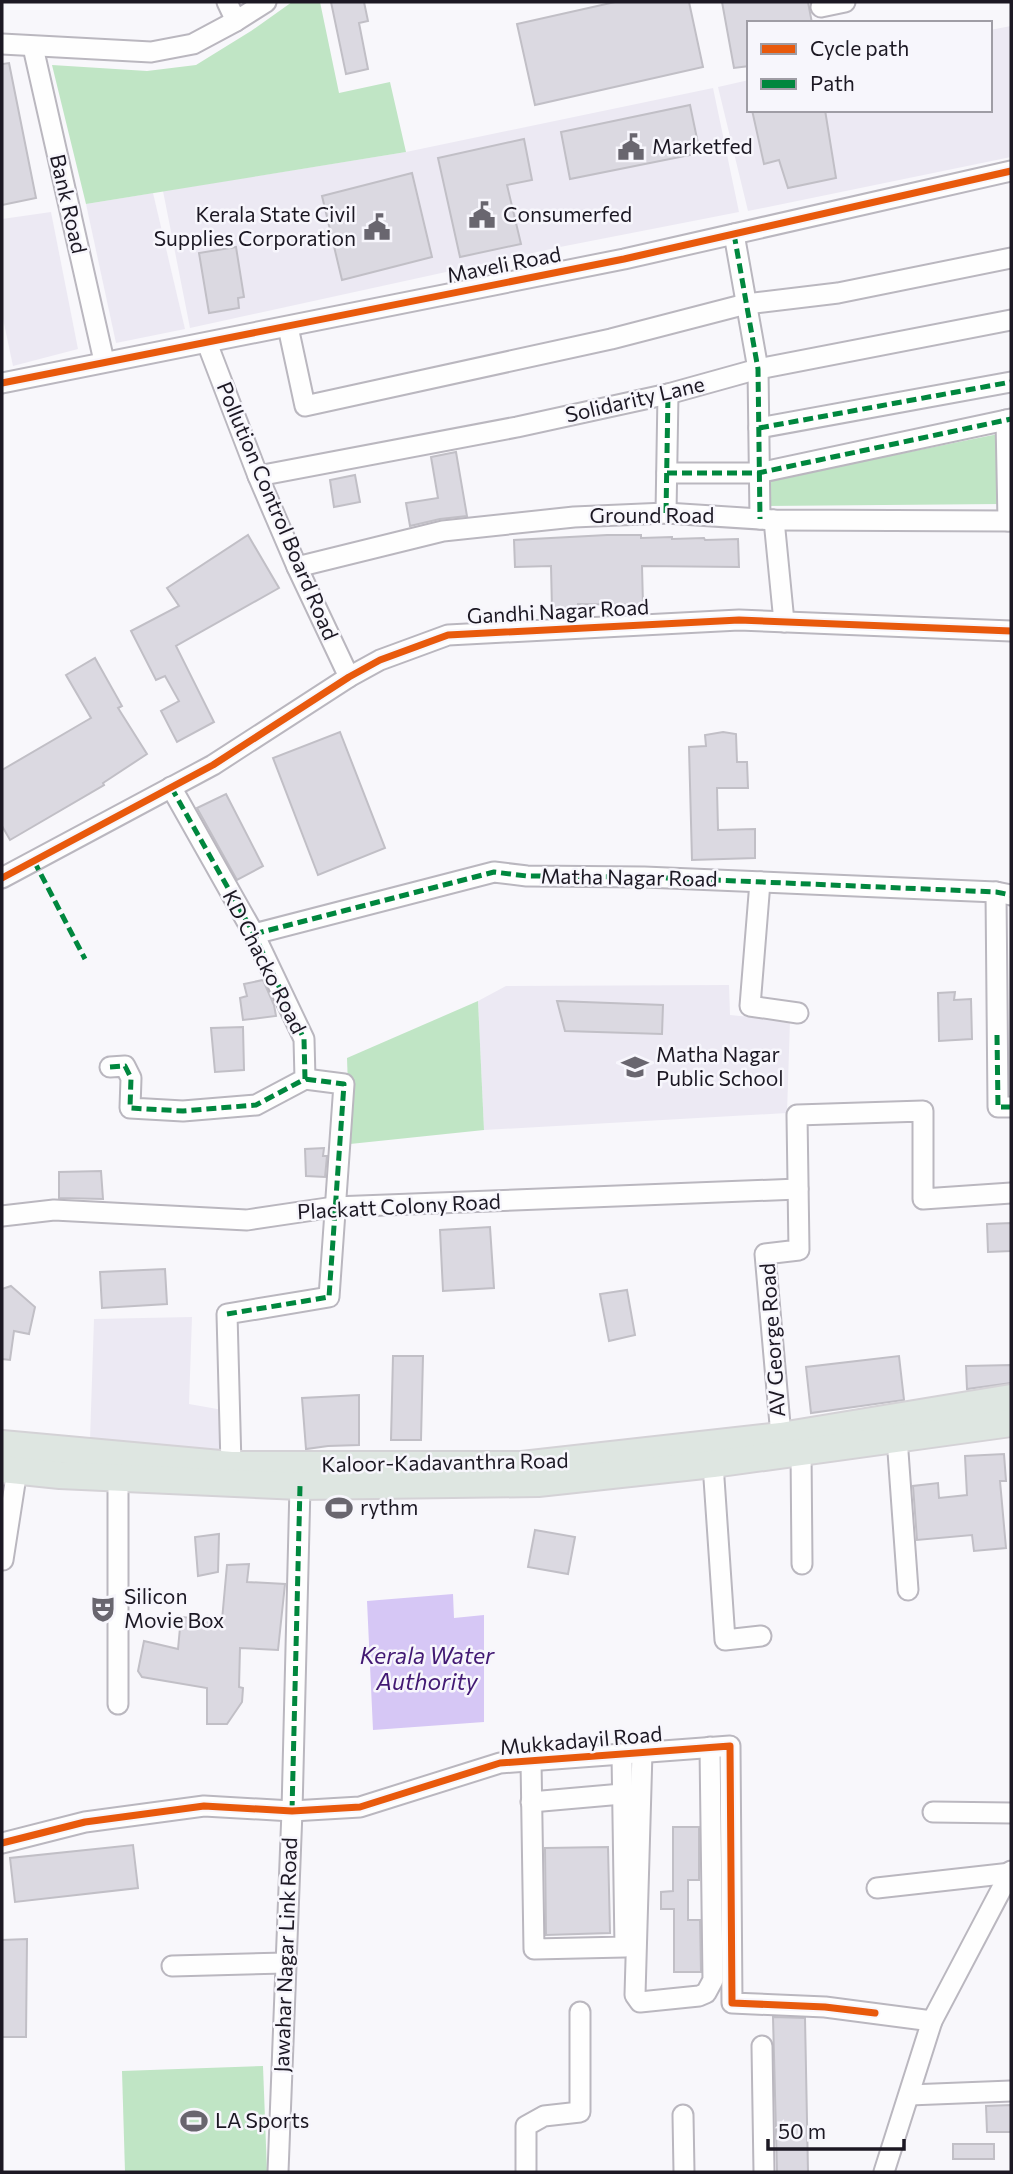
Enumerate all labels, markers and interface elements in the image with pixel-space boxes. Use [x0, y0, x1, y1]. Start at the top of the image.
legend [747, 21, 992, 112]
text: Cycle path [810, 35, 909, 60]
text: Path [810, 70, 855, 95]
public building icon: Marketfed [616, 132, 646, 162]
place label: Marketfed [652, 133, 753, 158]
street label: Bank Road [46, 152, 93, 256]
public building icon: Consumerfed [467, 200, 497, 230]
place label: Kerala State Civil Supplies Corporation [154, 201, 356, 250]
place label: Consumerfed [503, 201, 632, 226]
public building icon: Kerala State Civil Supplies Corporation [362, 212, 392, 242]
street label: Maveli Road [444, 240, 563, 287]
street label: Solidarity Lane [563, 370, 707, 427]
street label: Pollution Control Board Road [213, 377, 344, 643]
street label: Ground Road [590, 502, 714, 527]
street label: Gandhi Nagar Road [466, 593, 650, 628]
street label: Matha Nagar Road [540, 862, 718, 891]
street label: KD Chacko Road [218, 885, 312, 1037]
place label: Matha Nagar Public School [656, 1041, 784, 1090]
school or university icon: Matha Nagar Public School [620, 1052, 650, 1082]
street label: Plackatt Colony Road [296, 1188, 501, 1223]
street label: AV George Road [754, 1262, 789, 1418]
street label: Kaloor-Kadavanthra Road [321, 1447, 569, 1476]
sports icon: rythm [324, 1493, 354, 1523]
place label: rythm [360, 1494, 418, 1519]
place label: Silicon Movie Box [124, 1583, 224, 1632]
theatre icon: Silicon Movie Box [88, 1594, 118, 1624]
water label: Kerala Water Authority [360, 1641, 495, 1695]
street label: Mukkadayil Road [499, 1720, 663, 1759]
street label: Jawahar Nagar Link Road [268, 1837, 301, 2073]
sports icon: LA Sports [179, 2106, 209, 2136]
place label: LA Sports [215, 2107, 309, 2132]
scale bar [768, 2108, 904, 2152]
text: 50 m [778, 2118, 826, 2143]

